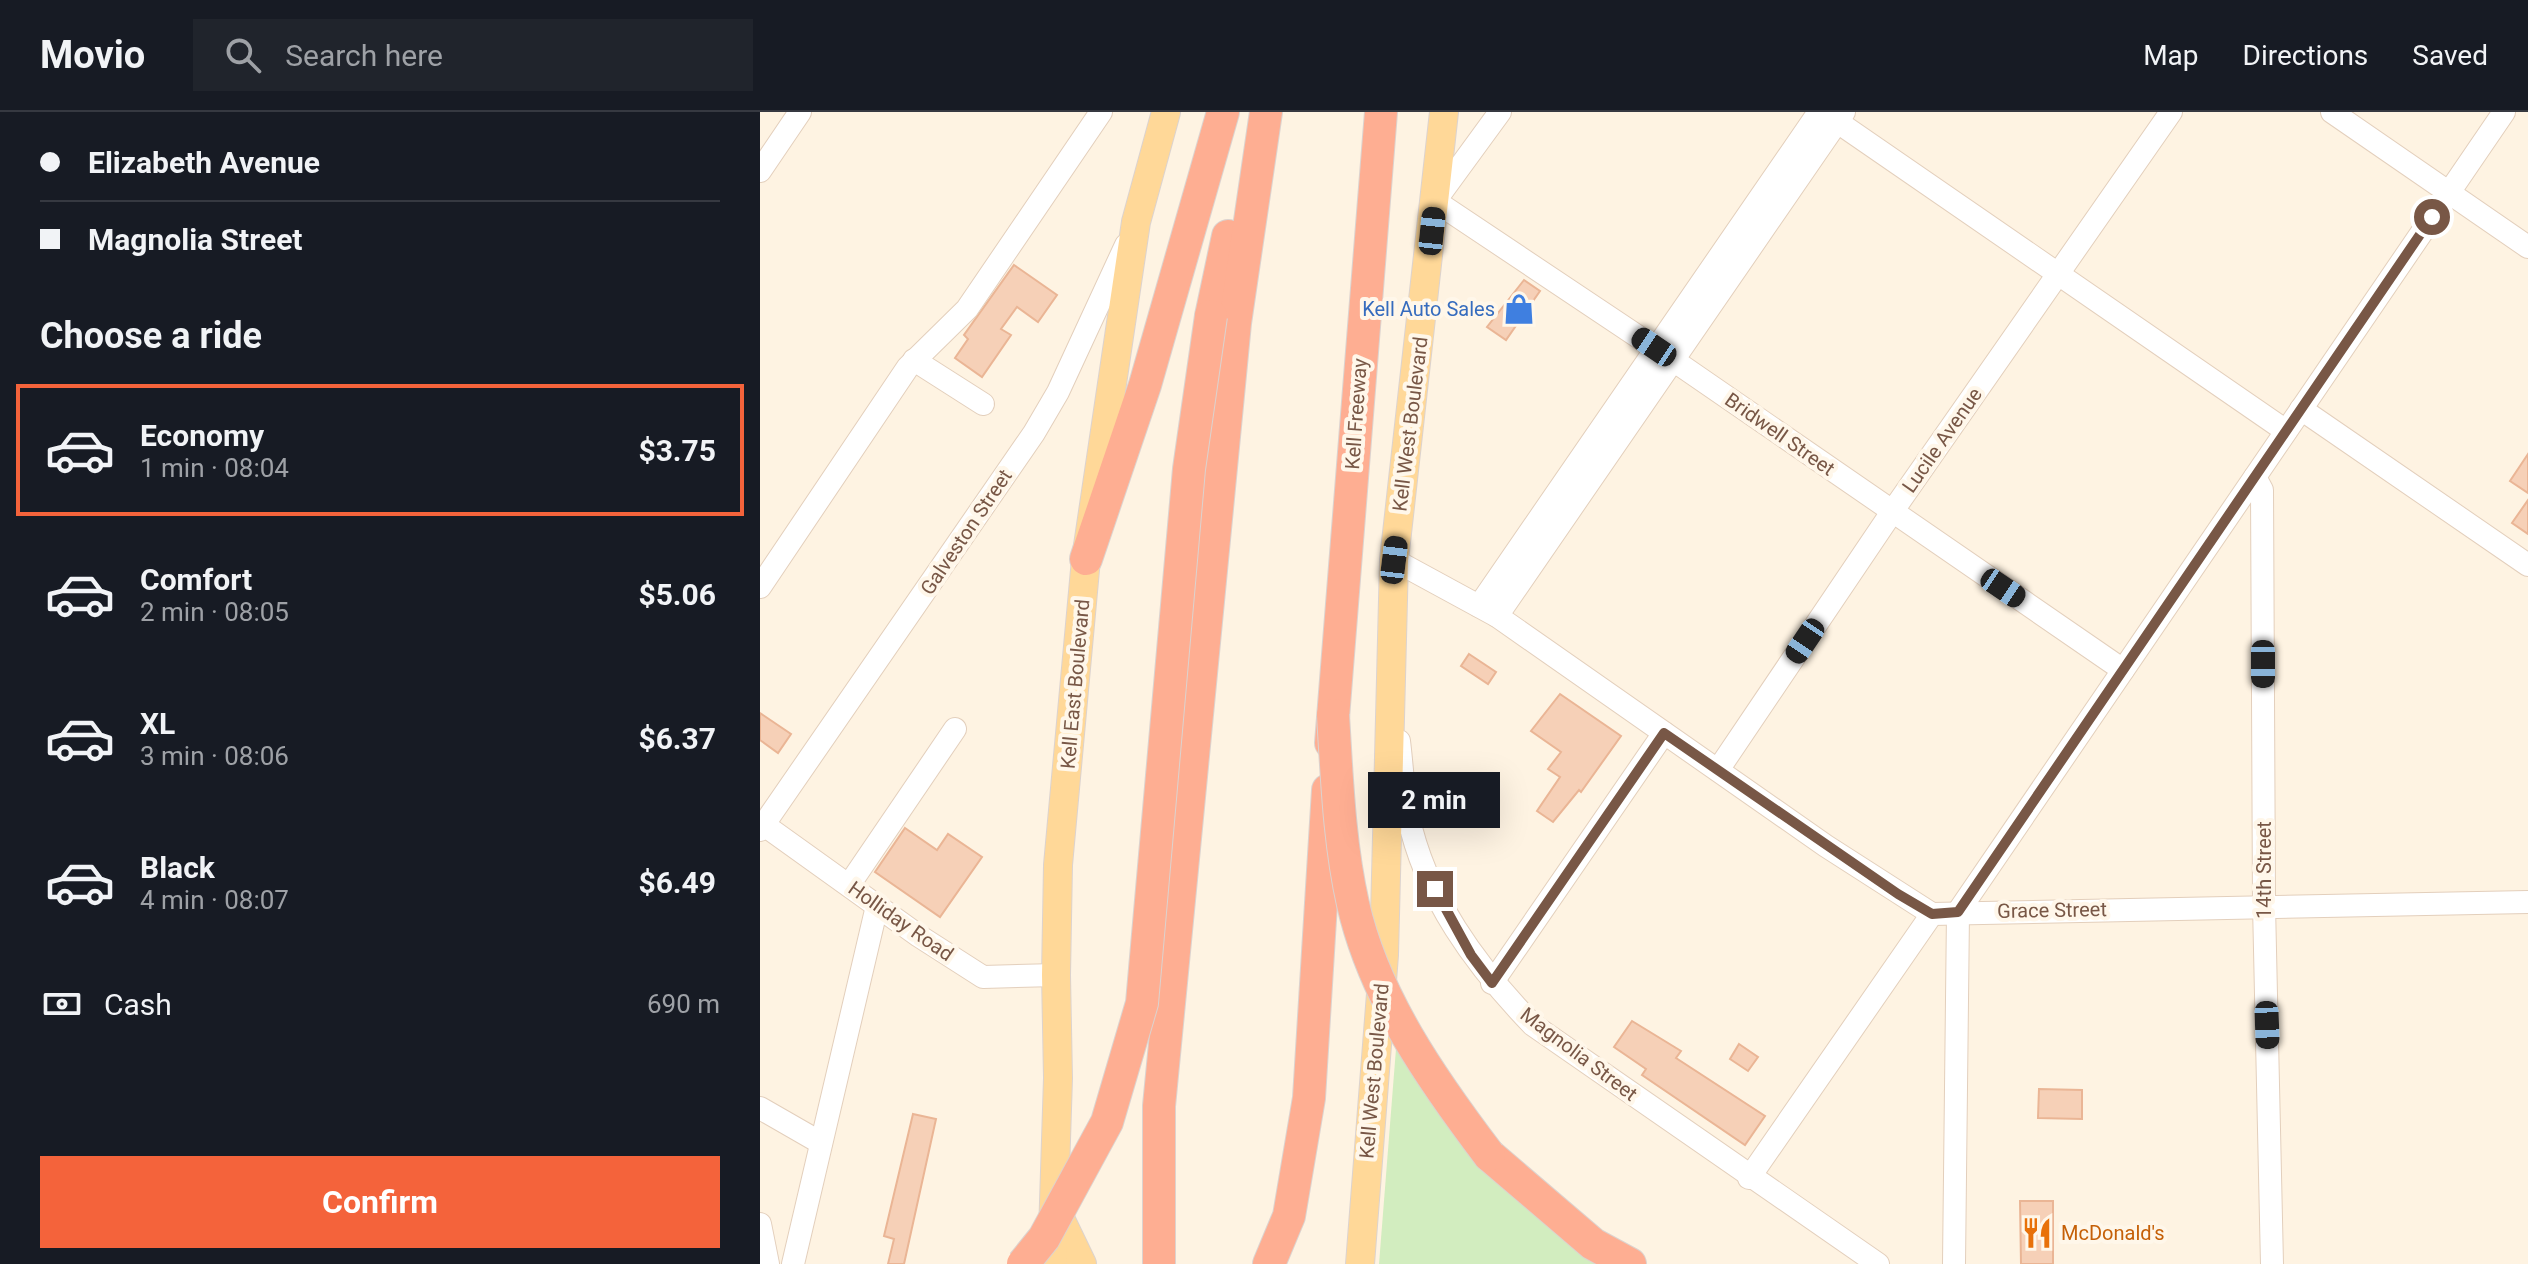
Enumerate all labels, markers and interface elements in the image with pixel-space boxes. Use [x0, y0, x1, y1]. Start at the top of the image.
search box [193, 19, 753, 91]
text: Movio [40, 33, 145, 77]
icon: search [221, 33, 265, 77]
text: Search here [285, 38, 443, 73]
text: Map [2143, 39, 2199, 72]
text: Directions [2243, 39, 2368, 72]
text: Saved [2412, 39, 2488, 72]
text: Elizabeth Avenue [88, 145, 320, 180]
route start [2414, 199, 2450, 235]
car [1418, 206, 1446, 256]
text: Magnolia Street [88, 222, 302, 257]
shop icon: Kell Auto Sales [1502, 292, 1536, 326]
place label: Kell Auto Sales [1362, 297, 1495, 321]
text: Choose a ride [40, 315, 262, 357]
car [1627, 324, 1681, 370]
street label: Kell West Boulevard [1387, 335, 1433, 513]
street label: Kell Freeway [1340, 357, 1372, 470]
street label: Lucile Avenue [1897, 383, 1987, 497]
street label: Bridwell Street [1720, 387, 1840, 481]
icon: car [44, 414, 116, 486]
text: Economy [140, 418, 264, 453]
text: $3.75 [638, 433, 716, 468]
text: 1 min · 08:04 [140, 453, 289, 483]
street label: Galveston Street [915, 465, 1017, 599]
car [1379, 535, 1409, 585]
icon: car [44, 558, 116, 630]
text: Comfort [140, 562, 252, 597]
car [1976, 565, 2030, 611]
text: $5.06 [638, 577, 716, 612]
text: 2 min · 08:05 [140, 597, 289, 627]
street label: Kell East Boulevard [1056, 598, 1094, 770]
car [1782, 614, 1828, 668]
car [2251, 640, 2275, 688]
icon: car [44, 702, 116, 774]
text: XL [140, 706, 175, 741]
text: $6.37 [638, 721, 716, 756]
text: 3 min · 08:06 [140, 741, 289, 771]
callout: 2 min [1369, 773, 1501, 829]
text: 2 min [1401, 785, 1467, 815]
street label: 14th Street [2252, 821, 2276, 919]
icon: car [44, 846, 116, 918]
text: Black [140, 850, 215, 885]
text: $6.49 [638, 865, 716, 900]
route end [1417, 871, 1453, 907]
street label: Holliday Road [844, 876, 958, 966]
text: 4 min · 08:07 [140, 885, 289, 915]
street label: Grace Street [1997, 897, 2107, 923]
icon: cash [40, 982, 84, 1026]
street label: Kell West Boulevard [1354, 982, 1394, 1160]
text: Cash [104, 987, 172, 1022]
text: 690 m [647, 989, 720, 1019]
car [2254, 1001, 2280, 1049]
street label: Magnolia Street [1516, 1002, 1642, 1106]
button: Confirm [40, 1156, 720, 1248]
restaurant icon: McDonald's [2020, 1216, 2054, 1250]
place label: McDonald's [2061, 1221, 2165, 1245]

